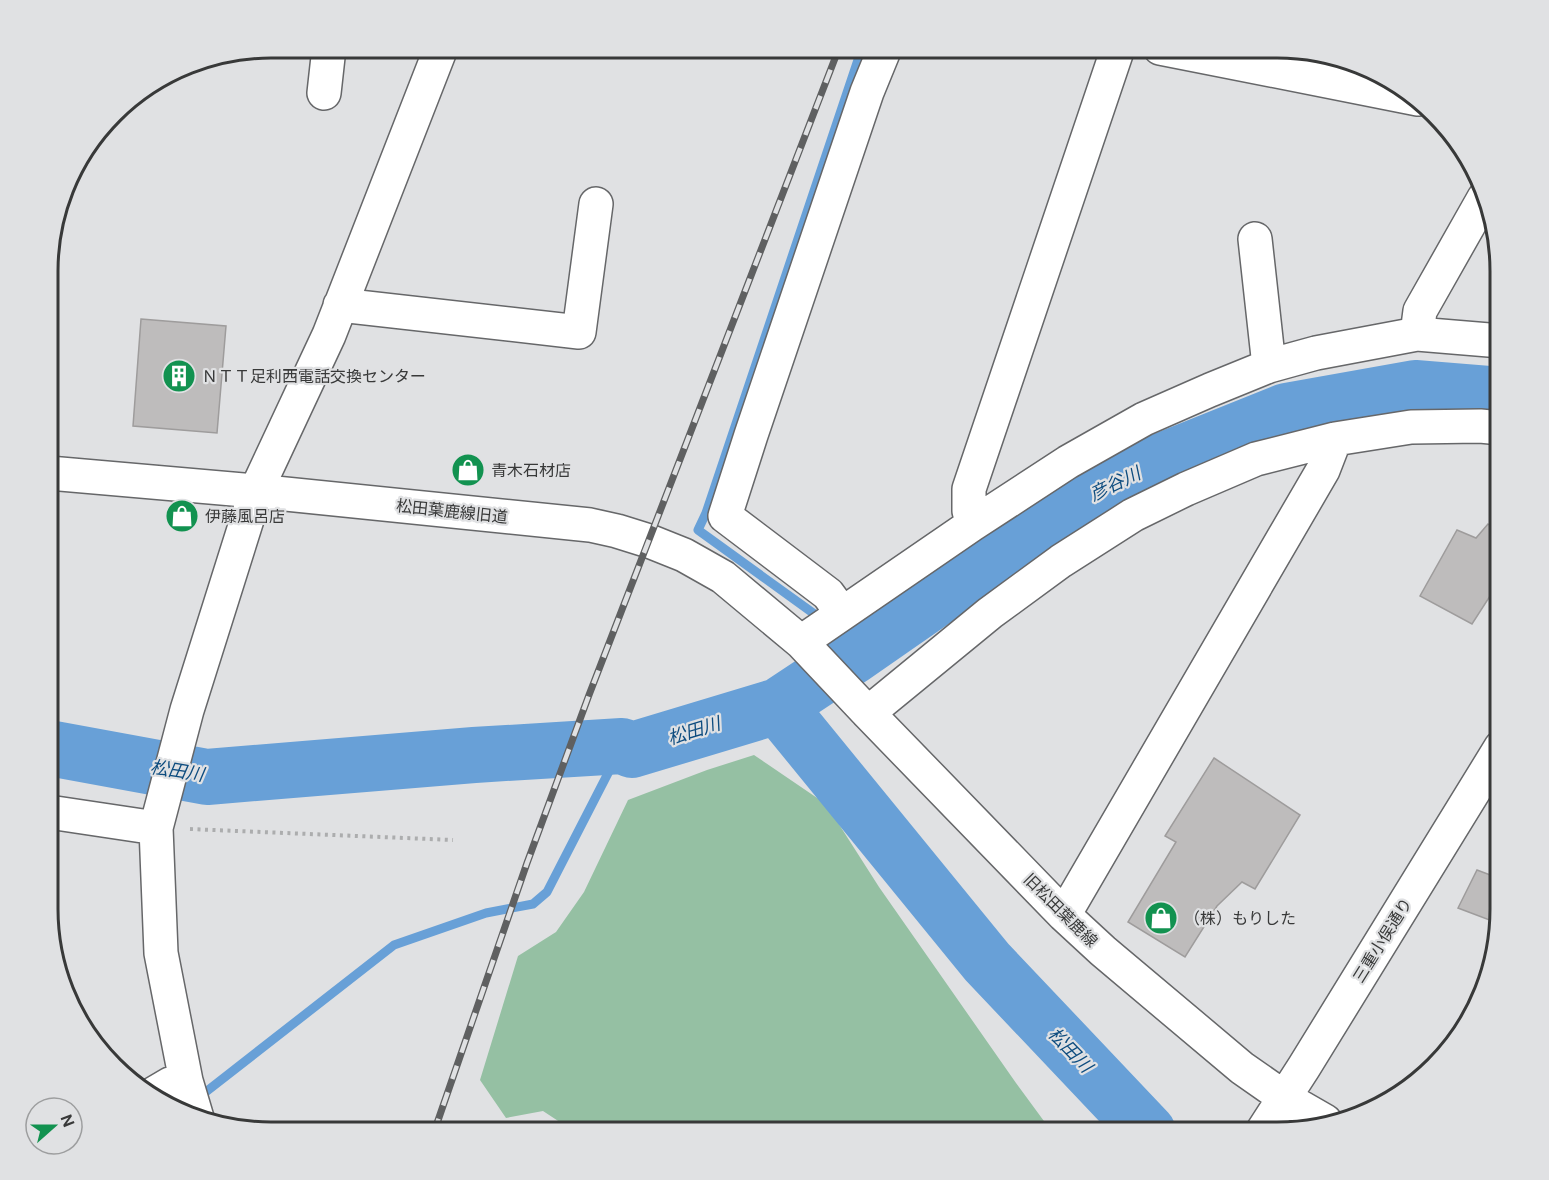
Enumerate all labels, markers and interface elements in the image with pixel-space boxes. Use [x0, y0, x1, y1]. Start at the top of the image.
building icon: ＮＴＴ足利西電話交換センター [161, 358, 197, 394]
place label: ＮＴＴ足利西電話交換センター [202, 366, 426, 387]
shop icon: 青木石材店 [450, 452, 486, 488]
place label: 青木石材店 [491, 460, 571, 481]
water label: 彦谷川 [1085, 461, 1146, 507]
street label: 松田葉鹿線旧道 [395, 495, 509, 528]
shop icon: 伊藤風呂店 [164, 498, 200, 534]
place label: 伊藤風呂店 [205, 506, 285, 527]
water label: 松田川 [665, 711, 725, 750]
water label: 松田川 [148, 755, 208, 787]
street label: 旧松田葉鹿線 [1019, 869, 1102, 952]
street label: 三重小俣通り [1348, 894, 1417, 987]
shop icon: （株）もりした [1143, 900, 1179, 936]
place label: （株）もりした [1184, 908, 1296, 929]
water label: 松田川 [1043, 1022, 1099, 1079]
north arrow [24, 1096, 84, 1156]
text: N [56, 1112, 79, 1130]

